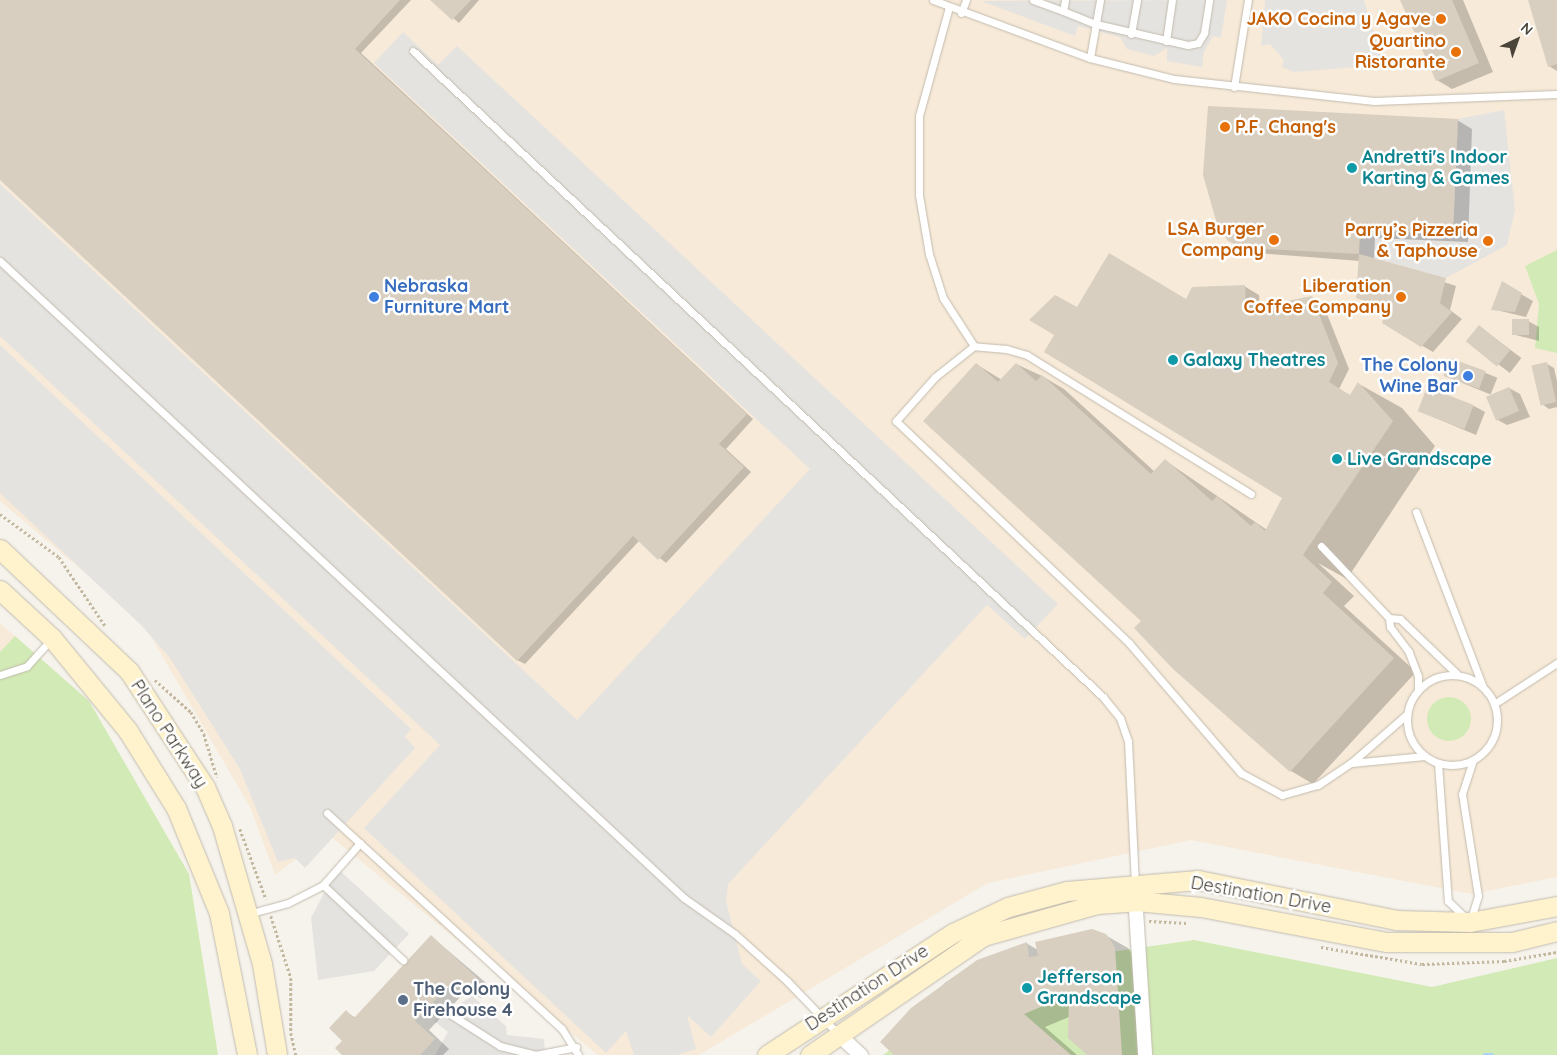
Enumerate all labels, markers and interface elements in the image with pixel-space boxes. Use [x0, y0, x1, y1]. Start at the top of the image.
place label: JAKO Cocina y Agave [1246, 8, 1431, 30]
marker: JAKO Cocina y Agave [1435, 13, 1447, 25]
north arrow [1492, 15, 1542, 65]
text: N [1517, 19, 1537, 39]
place label: Quartino Ristorante [1355, 31, 1446, 74]
marker: Quartino Ristorante [1450, 46, 1462, 58]
place label: P.F. Chang's [1235, 116, 1336, 138]
marker: P.F. Chang's [1219, 121, 1231, 133]
place label: Andretti's Indoor Karting & Games [1362, 147, 1510, 190]
marker: Andretti's Indoor Karting & Games [1346, 162, 1358, 174]
place label: LSA Burger Company [1167, 219, 1264, 262]
place label: Parry’s Pizzeria & Taphouse [1345, 220, 1478, 262]
marker: LSA Burger Company [1268, 234, 1280, 246]
marker: Parry’s Pizzeria & Taphouse [1482, 235, 1494, 247]
place label: Nebraska Furniture Mart [384, 276, 509, 318]
place label: Liberation Coffee Company [1244, 276, 1391, 318]
marker: Nebraska Furniture Mart [368, 291, 380, 303]
marker: Liberation Coffee Company [1395, 291, 1407, 303]
place label: Galaxy Theatres [1183, 349, 1326, 371]
marker: Galaxy Theatres [1167, 354, 1179, 366]
place label: The Colony Wine Bar [1361, 355, 1458, 398]
marker: The Colony Wine Bar [1462, 370, 1474, 382]
place label: Live Grandscape [1347, 448, 1492, 470]
marker: Live Grandscape [1331, 453, 1343, 465]
street label: Plano Parkway [126, 676, 212, 792]
street label: Destination Drive [1189, 872, 1333, 918]
street label: Destination Drive [801, 940, 933, 1036]
place label: Jefferson Grandscape [1037, 967, 1142, 1010]
place label: The Colony Firehouse 4 [413, 979, 513, 1022]
marker: Jefferson Grandscape [1021, 982, 1033, 994]
marker: The Colony Firehouse 4 [397, 994, 409, 1006]

